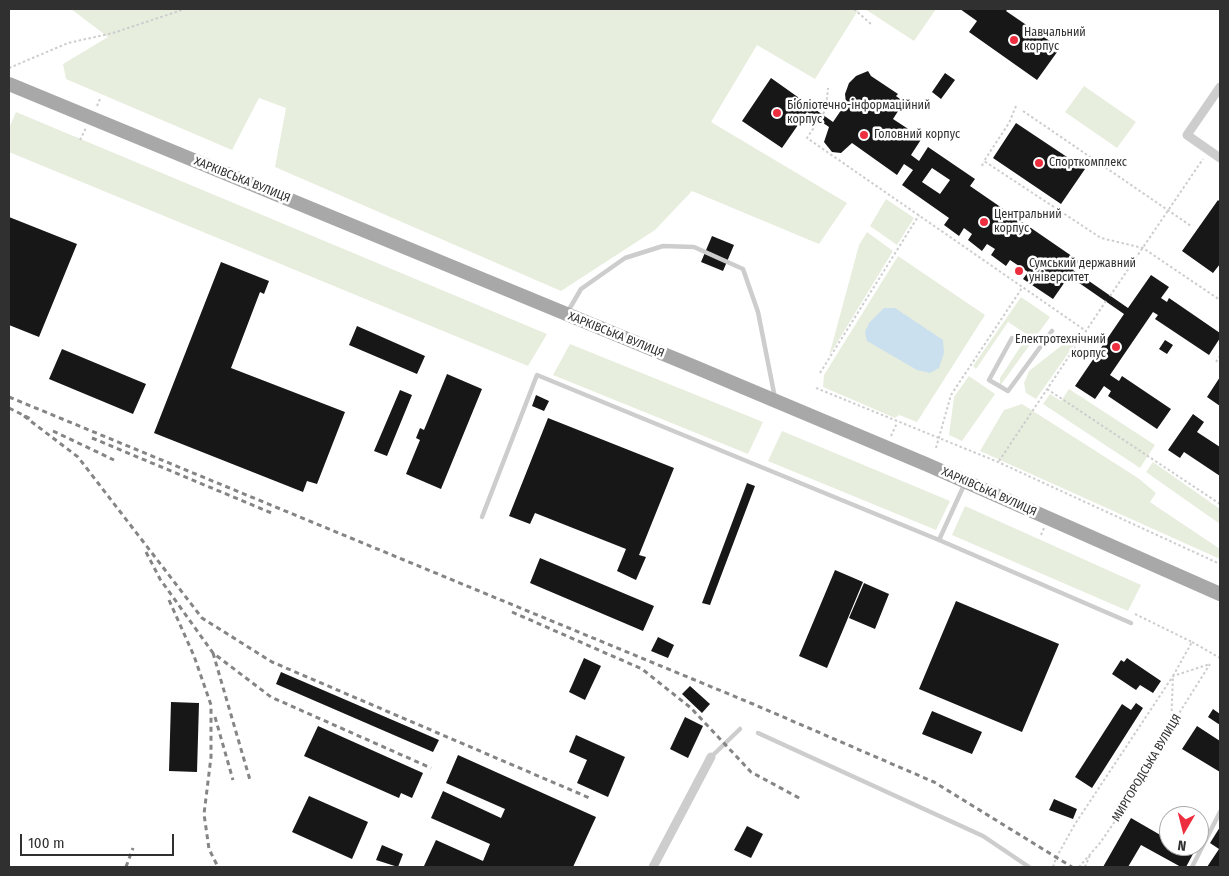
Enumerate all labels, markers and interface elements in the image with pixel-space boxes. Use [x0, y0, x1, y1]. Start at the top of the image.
place label: Навчальний корпус [1024, 26, 1086, 54]
marker: Навчальний корпус [1008, 34, 1020, 46]
place label: Бібліотечно-інформаційний корпус [787, 99, 930, 127]
marker: Бібліотечно-інформаційний корпус [771, 107, 783, 119]
place label: Головний корпус [874, 128, 960, 142]
marker: Головний корпус [858, 129, 870, 141]
street label: ХАРКІВСЬКА ВУЛИЦЯ [192, 154, 292, 206]
place label: Спорткомплекс [1049, 156, 1127, 170]
marker: Спорткомплекс [1033, 157, 1045, 169]
place label: Центральний корпус [994, 208, 1062, 236]
marker: Центральний корпус [978, 216, 990, 228]
place label: Сумський державний університет [1029, 257, 1136, 285]
marker: Сумський державний університет [1013, 265, 1025, 277]
street label: ХАРКІВСЬКА ВУЛИЦЯ [566, 309, 666, 361]
place label: Електротехнічний корпус [1015, 333, 1106, 361]
marker: Електротехнічний корпус [1110, 341, 1122, 353]
street label: ХАРКІВСЬКА ВУЛИЦЯ [939, 465, 1039, 519]
street label: МИРГОРОДСЬКА ВУЛИЦЯ [1109, 712, 1185, 824]
north arrow [1159, 806, 1209, 856]
scale bar [22, 824, 176, 856]
text: 100 m [28, 834, 65, 852]
text: N [1177, 836, 1187, 854]

